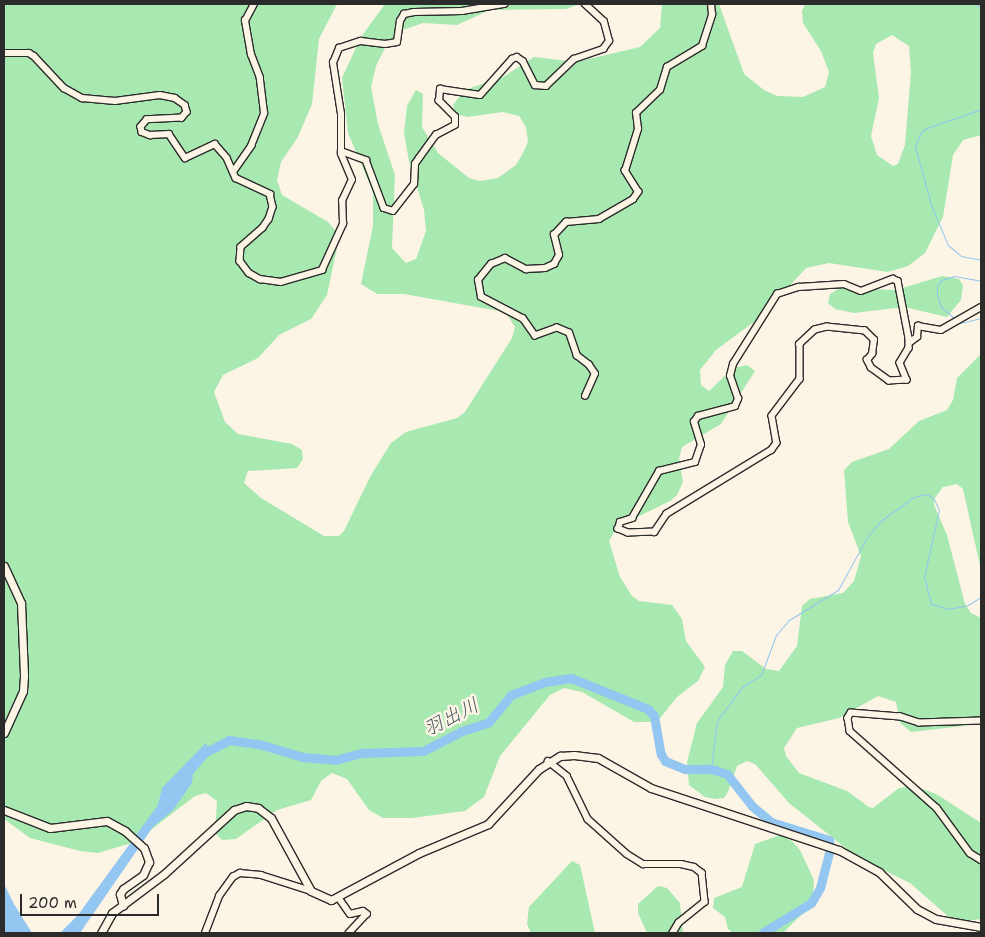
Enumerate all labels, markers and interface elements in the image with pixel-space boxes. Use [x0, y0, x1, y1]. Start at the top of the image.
water label: 羽出川 [419, 693, 483, 741]
scale bar [22, 884, 161, 916]
text: 200 m [28, 893, 77, 913]

